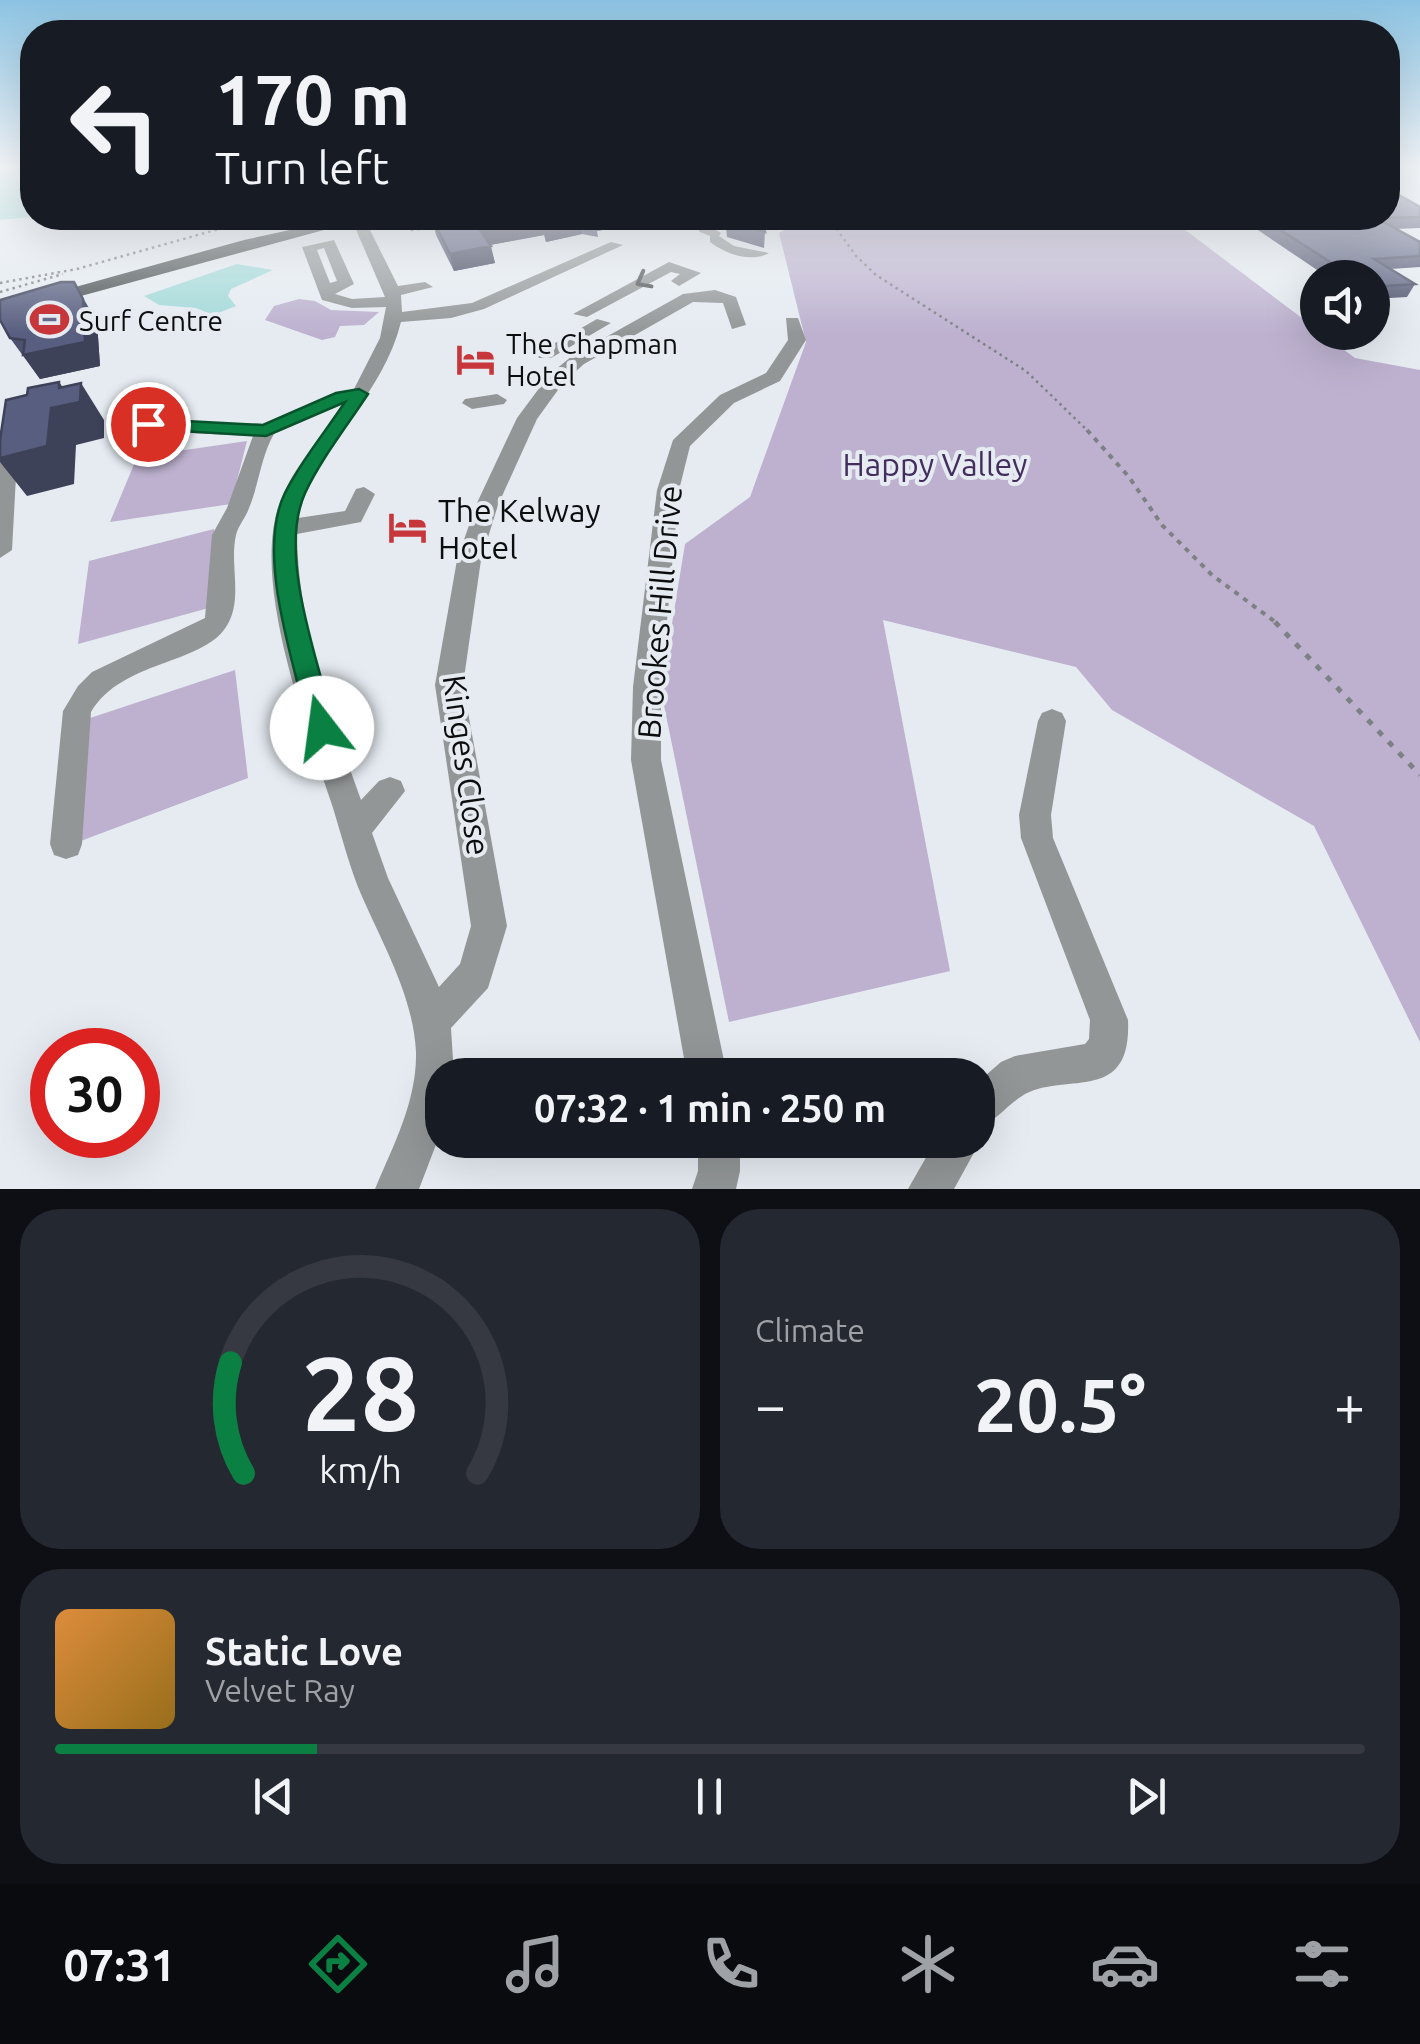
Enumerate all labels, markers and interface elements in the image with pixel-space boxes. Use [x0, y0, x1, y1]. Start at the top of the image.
icon: left [50, 60, 180, 190]
text: 170 m [215, 60, 410, 138]
text: Turn left [215, 142, 389, 193]
map controls [1300, 260, 1390, 350]
button: sound [1300, 260, 1390, 350]
one-way arrow [636, 268, 654, 288]
sports icon: Surf Centre [28, 299, 70, 341]
place label: Surf Centre [79, 305, 223, 336]
place label: The Chapman Hotel [506, 328, 678, 391]
hotel icon: The Chapman Hotel [455, 338, 497, 380]
pin [106, 382, 191, 467]
icon: arrive [121, 397, 176, 452]
park label: Happy Valley [843, 446, 1027, 482]
street label: Brookes Hill Drive [630, 484, 688, 740]
place label: The Kelway Hotel [438, 492, 601, 565]
hotel icon: The Kelway Hotel [387, 507, 429, 549]
street label: Kinges Close [437, 673, 497, 857]
position arrow [270, 676, 374, 780]
speed limit sign: 30 [30, 1028, 160, 1158]
text: 07:32 · 1 min · 250 m [534, 1087, 886, 1129]
text: Climate [755, 1312, 865, 1348]
text: 28 [301, 1334, 419, 1451]
text: 20.5° [974, 1362, 1146, 1446]
text: − [755, 1374, 786, 1435]
text: + [1334, 1374, 1365, 1435]
text: km/h [319, 1450, 401, 1490]
text: Static Love [205, 1630, 403, 1672]
text: Velvet Ray [205, 1672, 355, 1708]
icon: previous [246, 1769, 301, 1824]
icon: pause [682, 1769, 737, 1824]
icon: next [1119, 1769, 1174, 1824]
icon: directions [303, 1929, 373, 1999]
icon: music [500, 1929, 570, 1999]
icon: phone [696, 1929, 766, 1999]
icon: climate [893, 1929, 963, 1999]
icon: car [1090, 1929, 1160, 1999]
icon: filters [1287, 1929, 1357, 1999]
text: 07:31 [63, 1939, 176, 1990]

